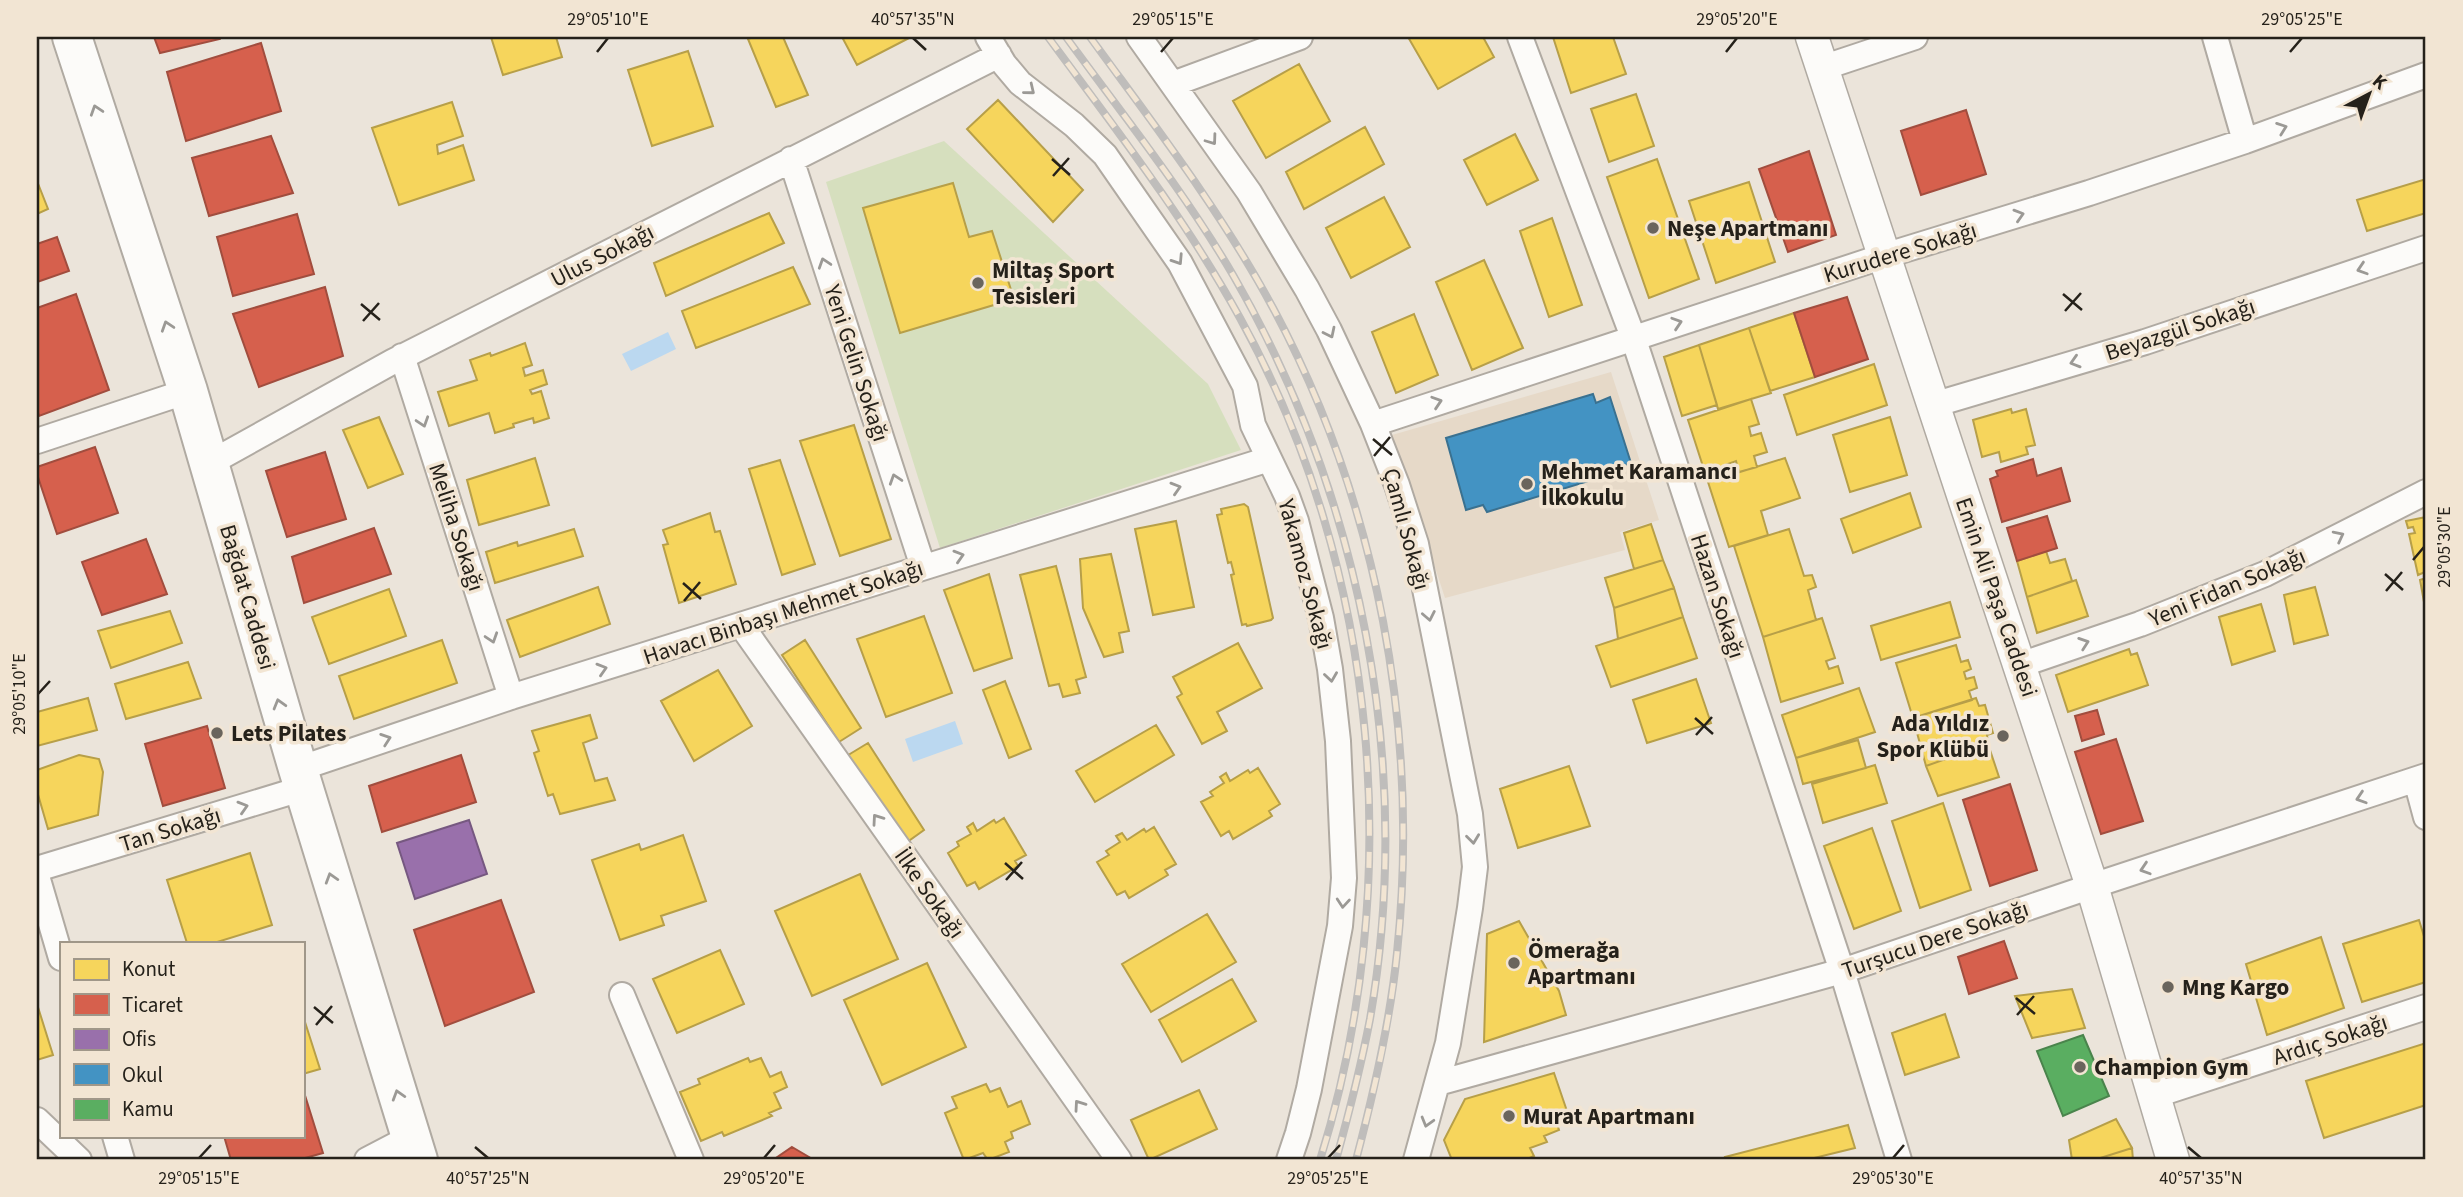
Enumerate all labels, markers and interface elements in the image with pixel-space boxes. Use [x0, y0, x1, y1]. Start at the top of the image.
text: 29°05'10"E [567, 7, 649, 32]
text: 40°57'35"N [871, 7, 955, 32]
text: 29°05'15"E [1132, 7, 1214, 32]
text: 29°05'20"E [1696, 7, 1778, 32]
text: 29°05'25"E [2261, 7, 2343, 32]
north arrow [2334, 60, 2404, 130]
text: K [2366, 68, 2393, 97]
one-way arrow [1021, 82, 1034, 94]
one-way arrow [90, 104, 104, 117]
one-way arrow [2275, 122, 2287, 136]
one-way arrow [1204, 132, 1216, 144]
one-way arrow [2013, 208, 2025, 223]
place label: Neşe Apartmanı [1667, 212, 1828, 245]
street label: Kurudere Sokağı [1819, 213, 1981, 291]
street label: Ulus Sokağı [545, 215, 660, 296]
marker: Neşe Apartmanı [1645, 220, 1661, 236]
one-way arrow [1170, 252, 1183, 265]
place label: Miltaş Sport Tesisleri [992, 254, 1115, 313]
one-way arrow [818, 257, 833, 269]
one-way arrow [2356, 261, 2368, 275]
marker: Miltaş Sport Tesisleri [970, 275, 986, 291]
street label: Yeni Gelin Sokağı [815, 279, 897, 446]
street label: Beyazgül Sokağı [2101, 290, 2259, 369]
one-way arrow [1670, 317, 1682, 331]
one-way arrow [160, 321, 175, 333]
one-way arrow [1322, 326, 1336, 338]
one-way arrow [2070, 354, 2082, 369]
one-way arrow [1431, 396, 1443, 410]
one-way arrow [415, 415, 429, 427]
place label: Mehmet Karamancı İlkokulu [1541, 455, 1737, 514]
street label: Meliha Sokağı [420, 459, 493, 596]
street label: Çamlı Sokağı [1374, 465, 1439, 594]
one-way arrow [888, 473, 903, 485]
marker: Mehmet Karamancı İlkokulu [1519, 476, 1535, 492]
one-way arrow [1169, 482, 1182, 496]
street label: Emin Ali Paşa Caddesi [1947, 493, 2046, 701]
street label: Yakamoz Sokağı [1269, 494, 1341, 653]
text: 29°05'30"E [2432, 506, 2457, 588]
street label: Bağdat Caddesi [211, 521, 284, 674]
street label: Hazan Sokağı [1682, 530, 1753, 663]
one-way arrow [2332, 531, 2344, 545]
street label: Yeni Fidan Sokağı [2143, 540, 2311, 636]
one-way arrow [952, 550, 965, 564]
street label: Havacı Binbaşı Mehmet Sokağı [639, 552, 928, 673]
one-way arrow [1421, 610, 1436, 622]
one-way arrow [484, 632, 498, 644]
one-way arrow [2078, 637, 2090, 651]
text: 29°05'10"E [7, 653, 32, 735]
one-way arrow [596, 663, 608, 678]
one-way arrow [1324, 671, 1339, 682]
one-way arrow [273, 698, 287, 710]
place label: Ada Yıldız Spor Klübü [1877, 707, 1989, 766]
place label: Lets Pilates [231, 717, 346, 750]
marker: Lets Pilates [209, 725, 225, 741]
marker: Ada Yıldız Spor Klübü [1995, 728, 2011, 744]
one-way arrow [379, 733, 391, 747]
one-way arrow [2356, 790, 2368, 804]
street label: Tan Sokağı [115, 798, 225, 860]
one-way arrow [237, 800, 249, 815]
one-way arrow [873, 814, 886, 827]
one-way arrow [1465, 834, 1480, 845]
street label: İlke Sokağı [886, 841, 973, 945]
one-way arrow [2140, 860, 2152, 875]
one-way arrow [325, 872, 339, 884]
street label: Turşucu Dere Sokağı [1837, 892, 2033, 987]
one-way arrow [1336, 898, 1351, 909]
place label: Ömerağa Apartmanı [1527, 934, 1636, 993]
legend [60, 942, 304, 1138]
text: Konut [122, 954, 175, 984]
marker: Ömerağa Apartmanı [1506, 955, 1522, 971]
place label: Mng Kargo [2182, 971, 2289, 1004]
marker: Mng Kargo [2160, 979, 2176, 995]
text: Ticaret [122, 990, 183, 1020]
street label: Ardıç Sokağı [2269, 1005, 2392, 1073]
text: Ofis [122, 1024, 156, 1054]
place label: Champion Gym [2094, 1051, 2249, 1084]
marker: Champion Gym [2072, 1059, 2088, 1075]
text: Okul [122, 1060, 163, 1090]
one-way arrow [391, 1089, 406, 1101]
text: Kamu [122, 1094, 174, 1124]
one-way arrow [1075, 1100, 1087, 1113]
place label: Murat Apartmanı [1523, 1100, 1695, 1133]
marker: Murat Apartmanı [1501, 1108, 1517, 1124]
one-way arrow [1420, 1116, 1435, 1128]
text: 29°05'15"E [158, 1166, 240, 1191]
text: 40°57'25"N [446, 1166, 530, 1191]
text: 29°05'20"E [723, 1166, 805, 1191]
text: 29°05'25"E [1287, 1166, 1369, 1191]
text: 29°05'30"E [1852, 1166, 1934, 1191]
text: 40°57'35"N [2159, 1166, 2243, 1191]

